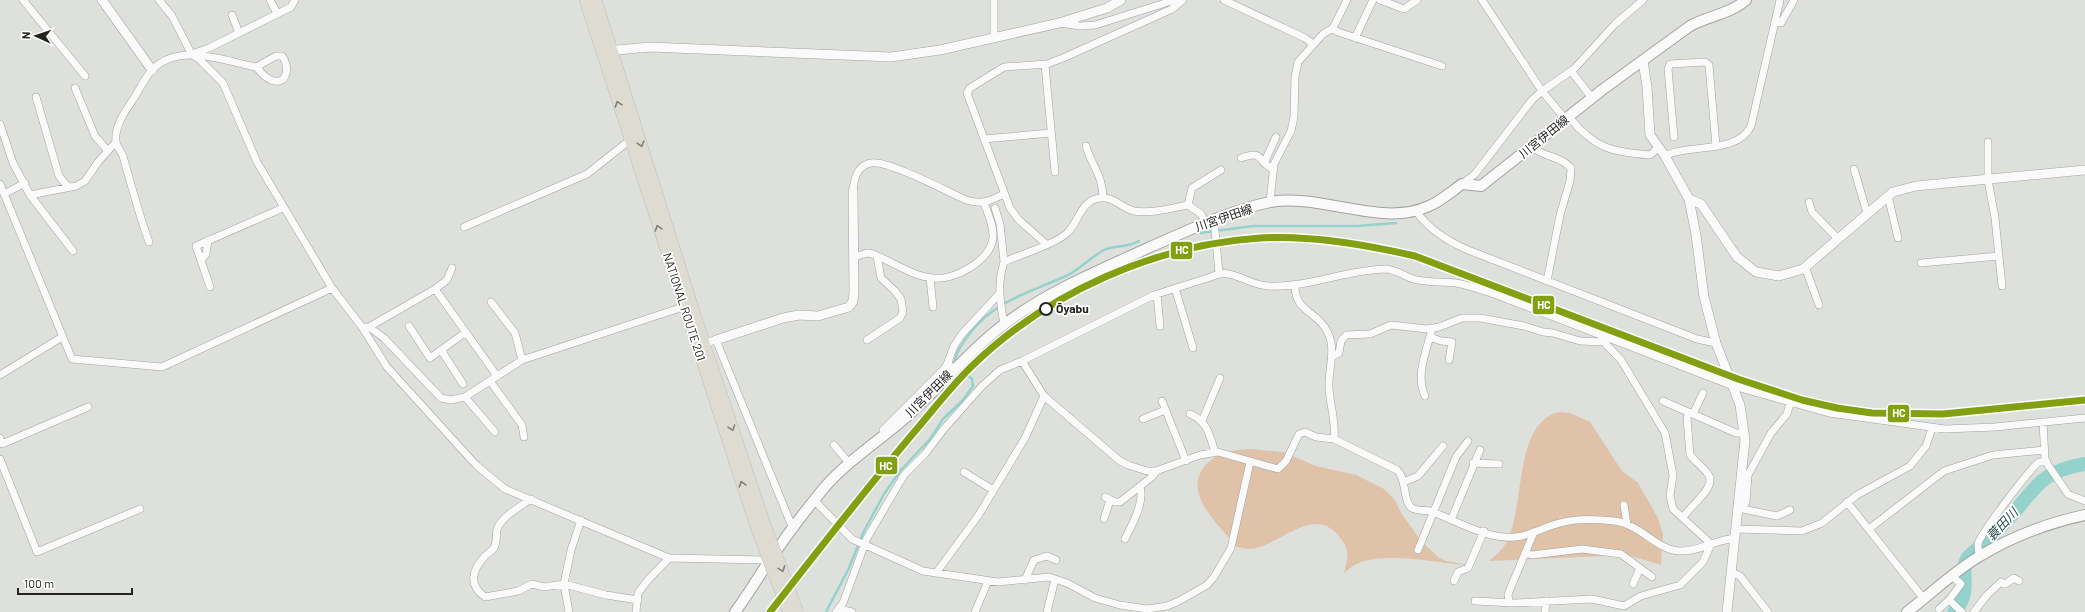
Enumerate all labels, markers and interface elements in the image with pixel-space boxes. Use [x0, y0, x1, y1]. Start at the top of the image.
north arrow [16, 16, 56, 56]
text: N [19, 31, 32, 39]
one-way arrow [614, 101, 623, 108]
street label: 川宮伊田線 [1516, 112, 1571, 161]
one-way arrow [636, 140, 645, 147]
street label: 川宮伊田線 [1193, 201, 1254, 233]
one-way arrow [654, 224, 663, 231]
line badge: HC [1170, 241, 1193, 260]
text: HC [1175, 243, 1189, 256]
street label: NATIONAL ROUTE 201 [661, 251, 709, 362]
line badge: HC [1532, 295, 1555, 315]
text: HC [1537, 298, 1551, 311]
place label: Ōyabu [1056, 301, 1089, 315]
marker: Ōyabu [1039, 302, 1053, 316]
street label: 川宮伊田線 [902, 367, 954, 419]
line badge: HC [1887, 404, 1910, 423]
text: HC [1892, 406, 1906, 419]
one-way arrow [728, 424, 736, 431]
line badge: HC [875, 456, 898, 475]
text: HC [879, 459, 893, 472]
one-way arrow [738, 481, 747, 488]
water label: 蓑田川 [1983, 503, 2023, 544]
one-way arrow [777, 566, 785, 573]
scale bar [18, 570, 132, 596]
text: 100 m [24, 576, 54, 590]

